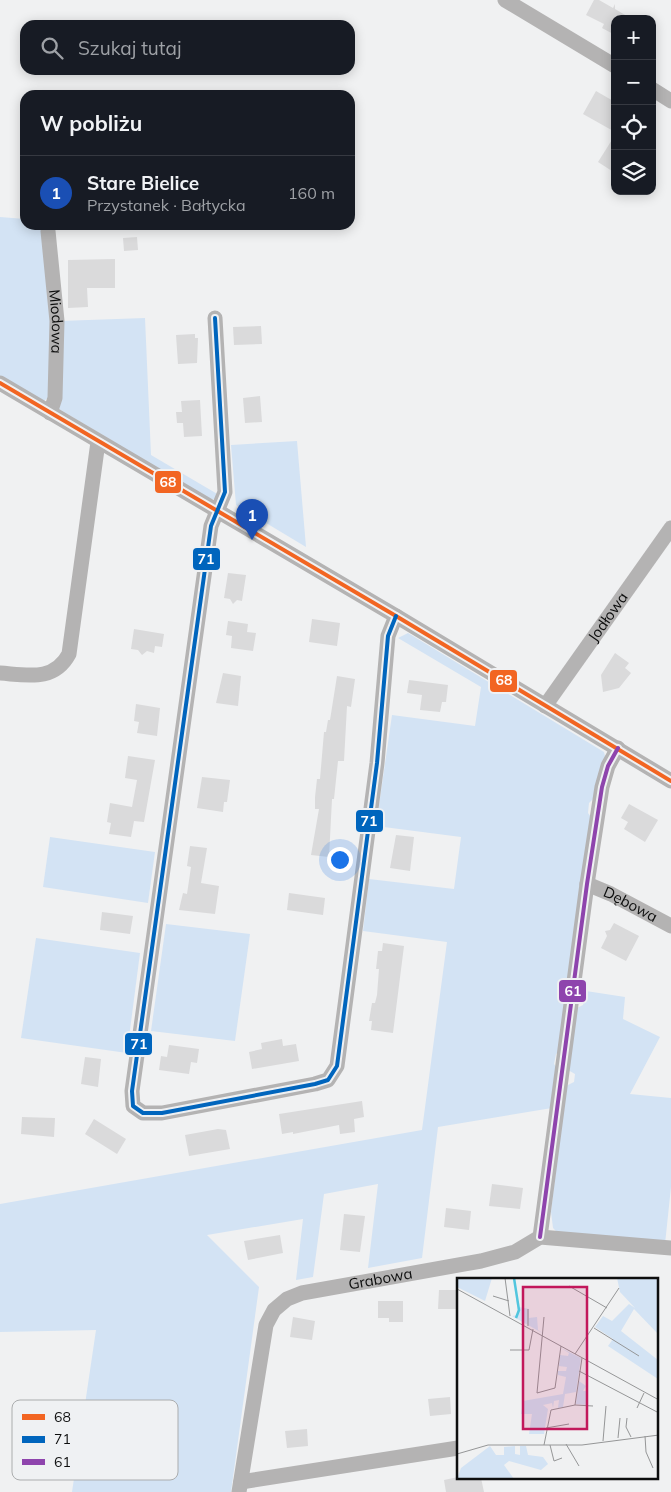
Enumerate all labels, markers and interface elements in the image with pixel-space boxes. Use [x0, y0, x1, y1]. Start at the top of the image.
map controls [611, 15, 656, 195]
button: + [611, 15, 656, 60]
search box [20, 20, 355, 75]
icon: search [38, 34, 66, 62]
text: Szukaj tutaj [78, 36, 181, 60]
button: − [611, 60, 656, 105]
button: locate [611, 105, 656, 150]
text: W pobliżu [40, 110, 142, 136]
button: layers [611, 150, 656, 195]
text: Stare Bielice [87, 171, 199, 195]
text: 1 [51, 183, 61, 203]
text: 160 m [288, 183, 335, 203]
text: Przystanek · Bałtycka [87, 195, 246, 215]
street label: Miodowa [45, 289, 67, 354]
line badge: 68 [154, 470, 182, 494]
text: 68 [160, 473, 176, 491]
pin: 1 [236, 499, 268, 540]
line badge: 71 [192, 547, 221, 571]
text: 71 [198, 550, 214, 568]
street label: Jodłowa [583, 588, 632, 645]
line badge: 68 [489, 669, 518, 693]
text: 68 [496, 671, 512, 689]
line badge: 71 [355, 809, 384, 833]
text: 71 [361, 812, 377, 830]
your location [327, 847, 353, 873]
street label: Dębowa [601, 882, 661, 926]
line badge: 61 [558, 979, 587, 1003]
text: 61 [565, 982, 581, 1000]
line badge: 71 [124, 1032, 153, 1056]
text: 71 [131, 1035, 147, 1053]
street label: Grabowa [347, 1263, 414, 1294]
inset map [457, 1278, 658, 1480]
legend [12, 1400, 178, 1480]
text: 68 [54, 1408, 71, 1426]
text: 71 [54, 1430, 71, 1448]
text: 61 [54, 1453, 71, 1471]

